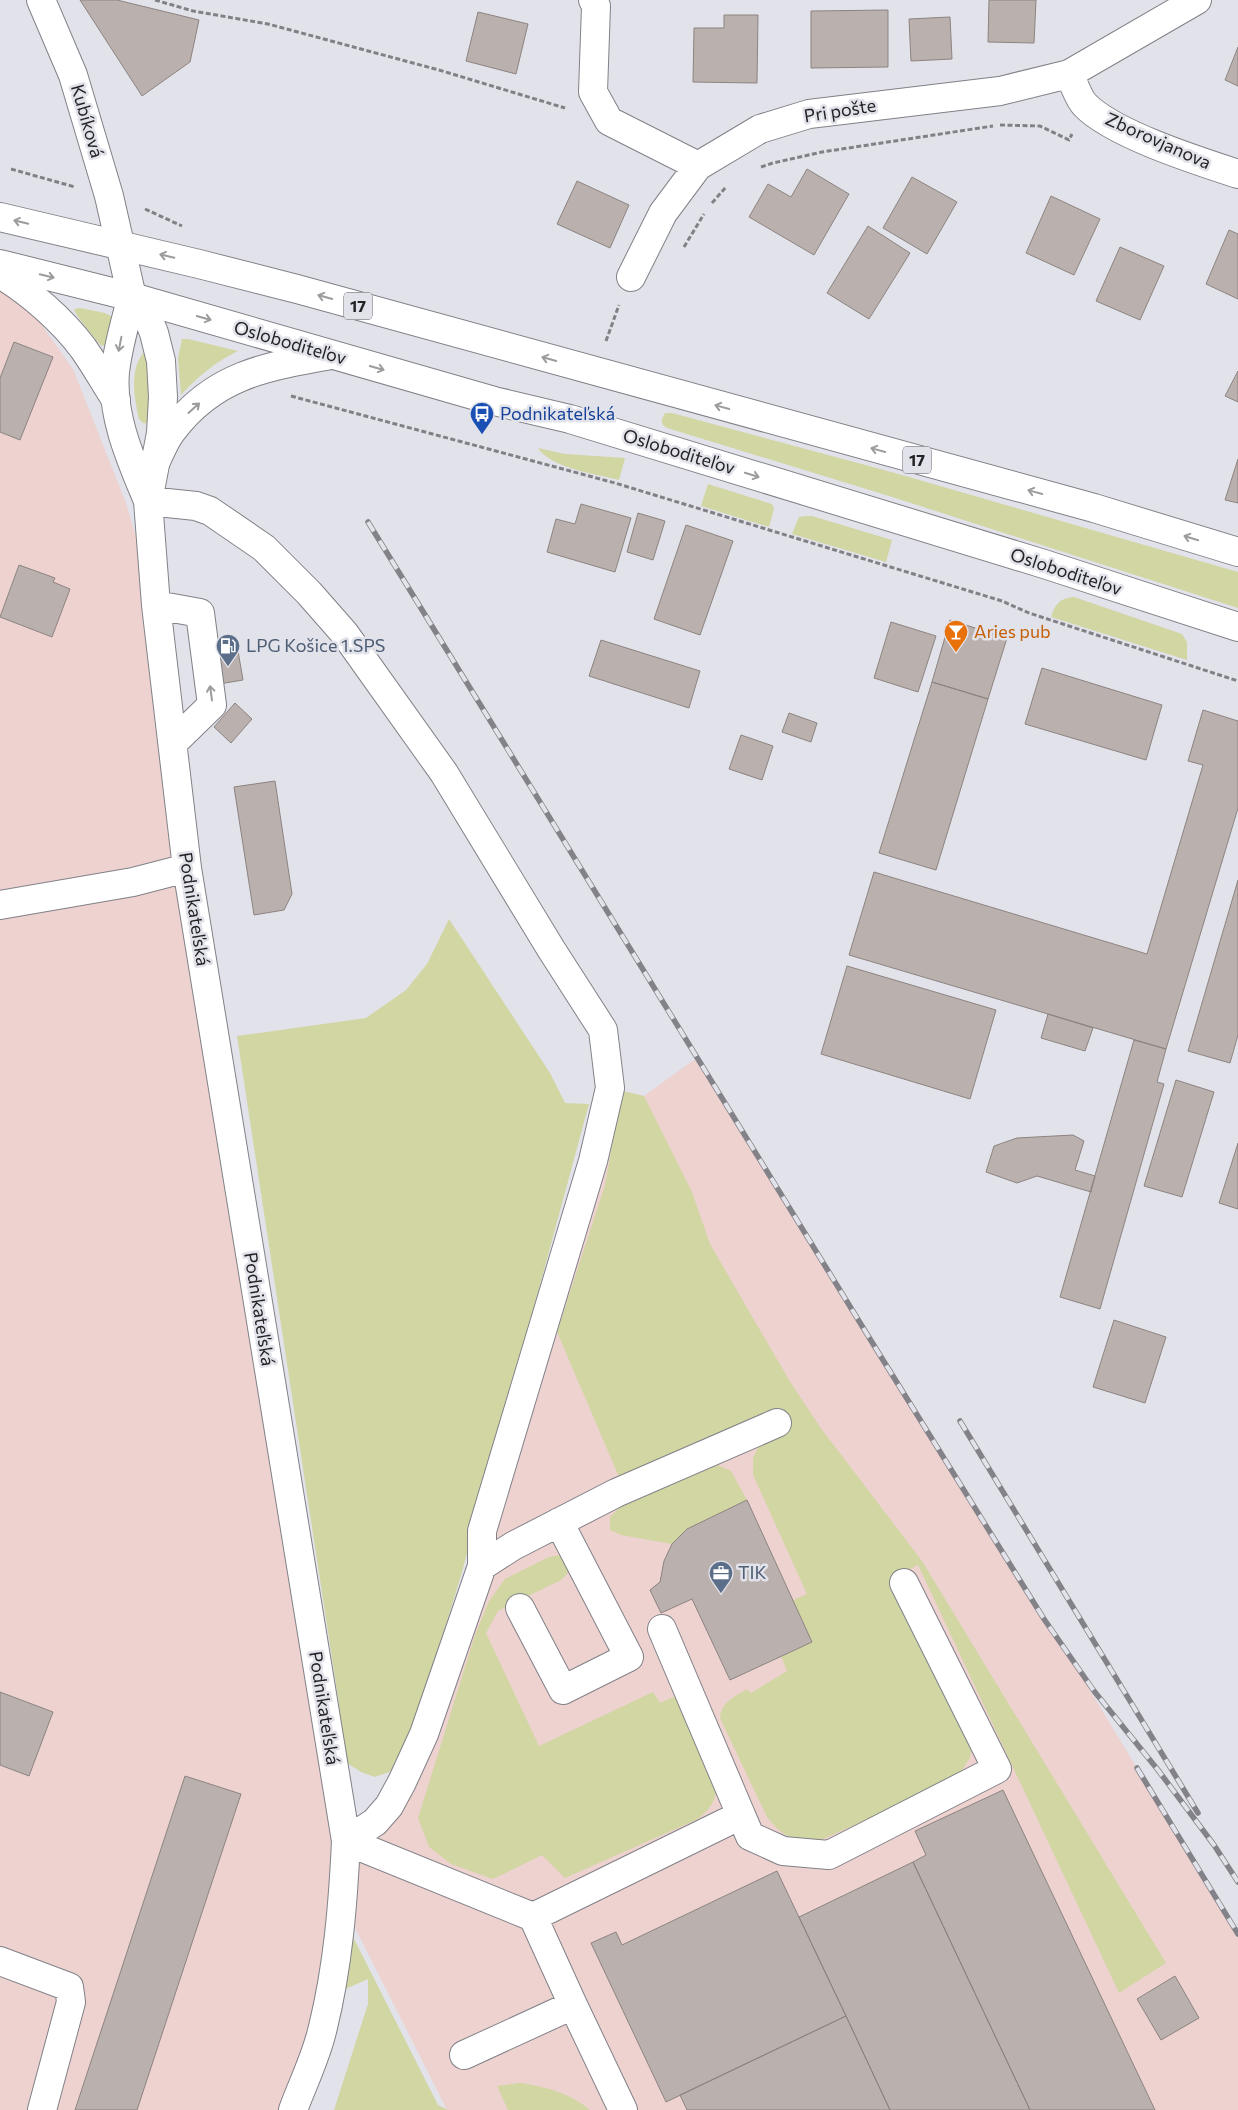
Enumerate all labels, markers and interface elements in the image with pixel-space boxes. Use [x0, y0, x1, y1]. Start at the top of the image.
street label: Kubíková [67, 81, 109, 160]
street label: Pri pošte [802, 93, 877, 127]
street label: Zborovjanova [1102, 107, 1215, 173]
one-way arrow [14, 217, 30, 226]
one-way arrow [160, 251, 176, 260]
one-way arrow [39, 272, 55, 281]
one-way arrow [317, 292, 333, 301]
road number: 17 [344, 292, 372, 320]
one-way arrow [196, 314, 212, 324]
street label: Osloboditeľov [232, 315, 349, 369]
one-way arrow [114, 336, 124, 352]
one-way arrow [541, 354, 557, 364]
one-way arrow [369, 363, 385, 373]
bus stop icon: Podnikateľská [469, 401, 495, 435]
one-way arrow [187, 402, 200, 414]
place label: Podnikateľská [500, 402, 615, 424]
one-way arrow [714, 402, 730, 411]
street label: Osloboditeľov [621, 424, 738, 478]
one-way arrow [871, 444, 887, 454]
road number: 17 [903, 446, 931, 474]
one-way arrow [744, 470, 760, 480]
one-way arrow [1028, 487, 1044, 497]
one-way arrow [1184, 532, 1200, 542]
street label: Osloboditeľov [1008, 543, 1125, 599]
bar icon: Aries pub [943, 619, 969, 653]
place label: Aries pub [974, 620, 1051, 642]
fuel station icon: LPG Košice 1.SPS [215, 633, 241, 667]
place label: LPG Košice 1.SPS [246, 634, 385, 656]
one-way arrow [206, 686, 216, 702]
street label: Podnikateľská [175, 850, 215, 967]
street label: Podnikateľská [240, 1250, 280, 1367]
office icon: TIK [708, 1560, 734, 1594]
place label: TIK [738, 1561, 767, 1583]
street label: Podnikateľská [305, 1649, 345, 1766]

